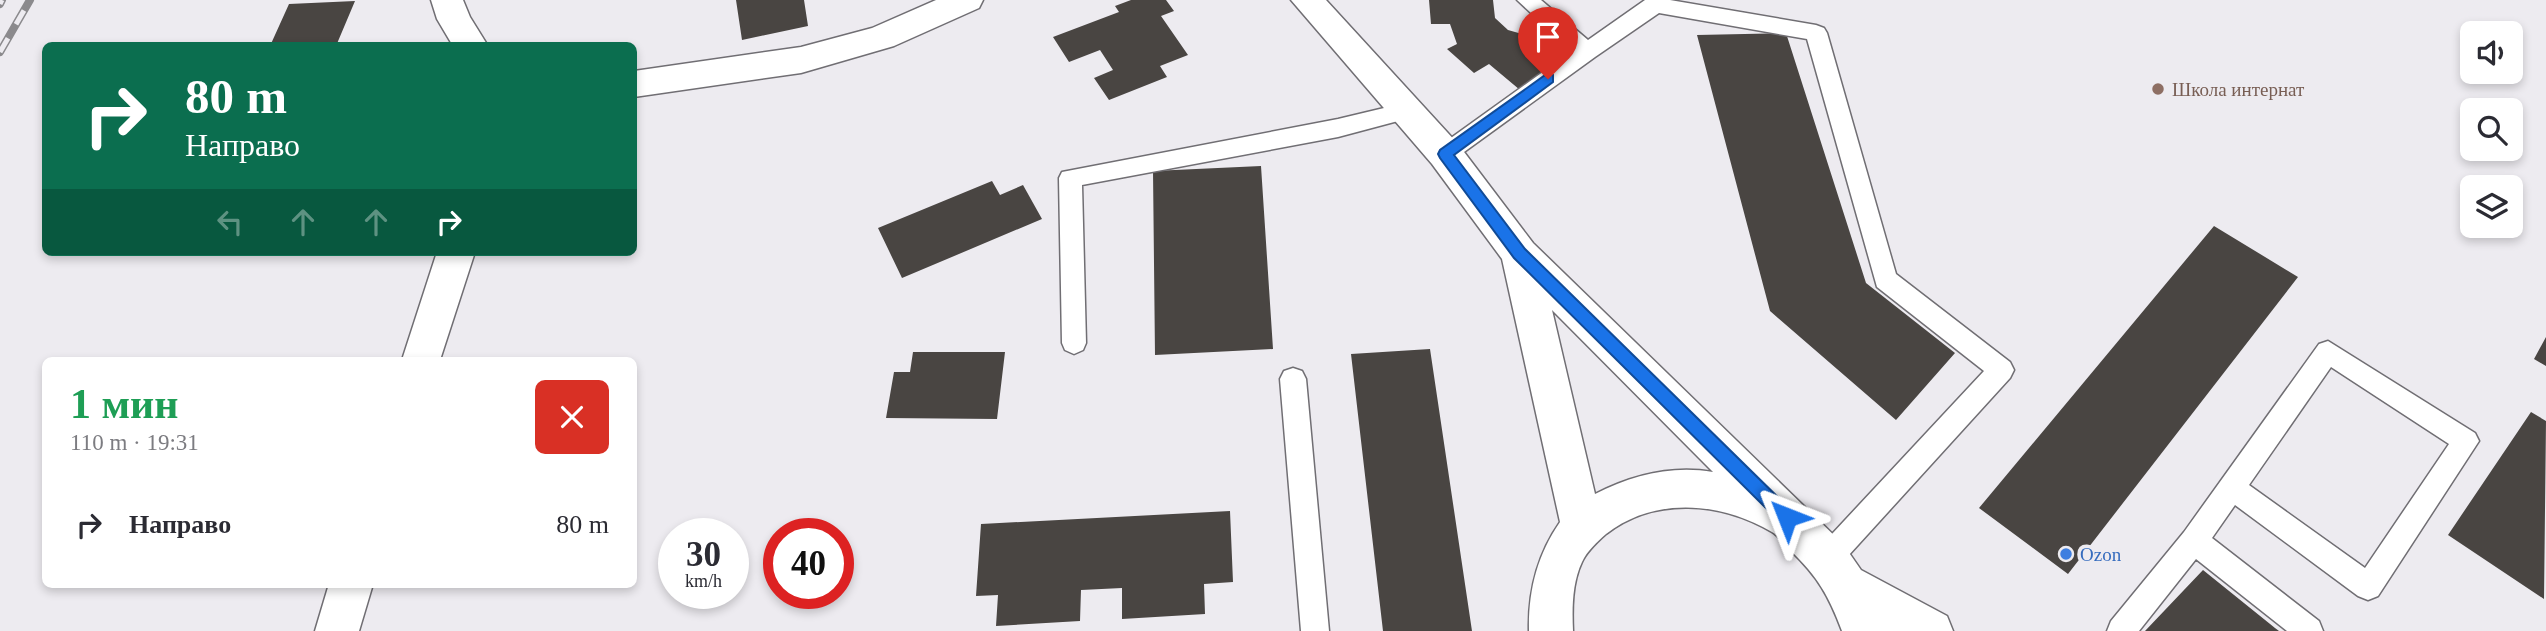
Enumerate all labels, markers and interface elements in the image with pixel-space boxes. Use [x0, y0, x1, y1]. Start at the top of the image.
pin [1518, 7, 1578, 79]
icon: arrive [1529, 18, 1567, 56]
map controls [2460, 21, 2523, 238]
button: sound [2460, 21, 2523, 84]
text: 80 m [185, 69, 287, 124]
icon: right [70, 70, 161, 161]
place label: Школа интернат [2172, 79, 2305, 100]
marker: Школа интернат [2150, 81, 2166, 97]
button: search [2460, 98, 2523, 161]
text: Направо [185, 127, 300, 163]
button: layers [2460, 175, 2523, 238]
icon: left [211, 203, 249, 241]
icon: ahead [284, 203, 322, 241]
icon: ahead [357, 203, 395, 241]
icon: right [430, 203, 468, 241]
button: close [535, 380, 609, 454]
text: 1 мин [70, 381, 179, 427]
text: 110 m · 19:31 [70, 430, 199, 455]
position arrow [1750, 480, 1824, 554]
icon: right [70, 506, 108, 544]
text: Направо [129, 510, 231, 539]
text: 80 m [556, 510, 609, 539]
speed limit sign: 40 [763, 518, 854, 609]
text: 30 [686, 535, 721, 574]
place label: Ozon [2080, 544, 2122, 565]
marker: Ozon [2058, 546, 2074, 562]
text: km/h [685, 571, 722, 591]

